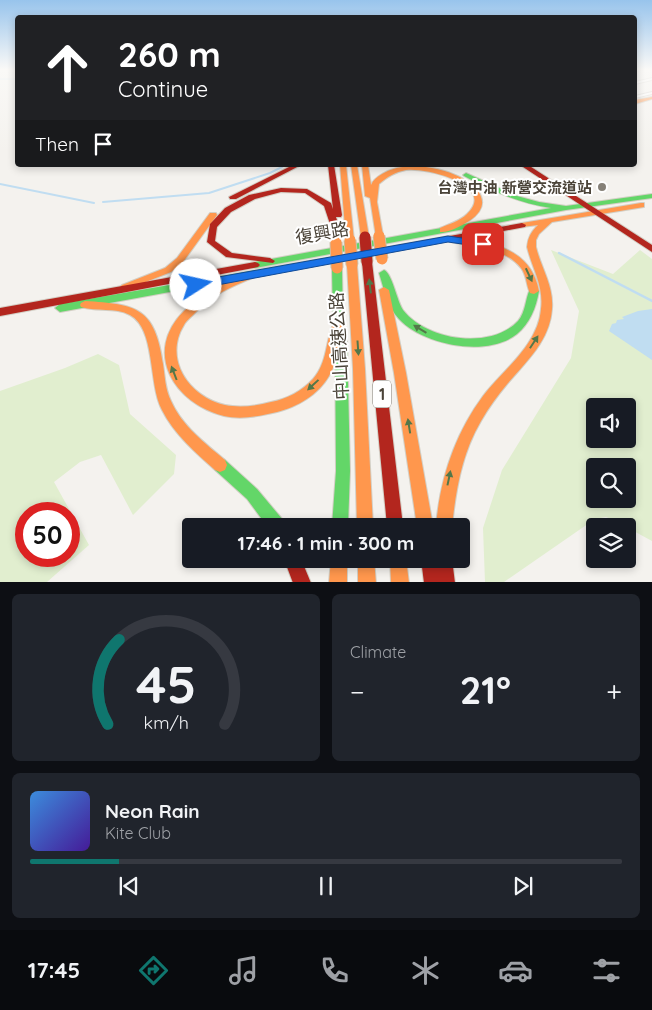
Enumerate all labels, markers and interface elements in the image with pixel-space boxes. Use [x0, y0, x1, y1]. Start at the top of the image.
text: 260 m [118, 32, 221, 76]
icon: ahead [35, 35, 100, 100]
text: Continue [118, 75, 208, 103]
icon: arrive [89, 130, 117, 158]
text: Then [35, 132, 79, 156]
place label: 台灣中油 新營交流道站 [438, 178, 592, 197]
marker: 台灣中油 新營交流道站 [596, 181, 608, 193]
street label: 復興路 [293, 217, 351, 249]
pin [462, 223, 504, 265]
icon: arrive [469, 230, 497, 258]
position arrow [169, 258, 221, 310]
one-way arrow [525, 268, 534, 283]
one-way arrow [366, 278, 374, 294]
street label: 中山高速公路 [325, 291, 353, 401]
one-way arrow [414, 325, 427, 334]
one-way arrow [529, 335, 539, 348]
one-way arrow [354, 341, 362, 357]
one-way arrow [170, 366, 178, 380]
one-way arrow [307, 379, 319, 391]
road number: 1 [373, 380, 391, 408]
map controls [586, 398, 636, 568]
button: sound [586, 398, 636, 448]
one-way arrow [404, 418, 412, 434]
button: search [586, 458, 636, 508]
one-way arrow [445, 470, 453, 485]
speed limit sign: 50 [15, 502, 80, 567]
button: layers [586, 518, 636, 568]
text: 17:46 · 1 min · 300 m [238, 531, 414, 555]
text: Climate [350, 642, 406, 662]
text: 45 [136, 651, 196, 716]
text: 21° [460, 666, 511, 714]
text: − [350, 674, 365, 709]
text: + [606, 674, 622, 709]
text: km/h [143, 711, 189, 733]
text: Neon Rain [105, 799, 200, 823]
text: Kite Club [105, 823, 171, 843]
icon: previous [115, 872, 143, 900]
icon: pause [312, 872, 340, 900]
icon: next [509, 872, 537, 900]
icon: directions [136, 953, 171, 988]
icon: music [226, 953, 261, 988]
icon: phone [317, 953, 352, 988]
icon: climate [408, 953, 443, 988]
icon: car [498, 953, 533, 988]
icon: filters [589, 953, 624, 988]
text: 17:45 [28, 956, 80, 984]

